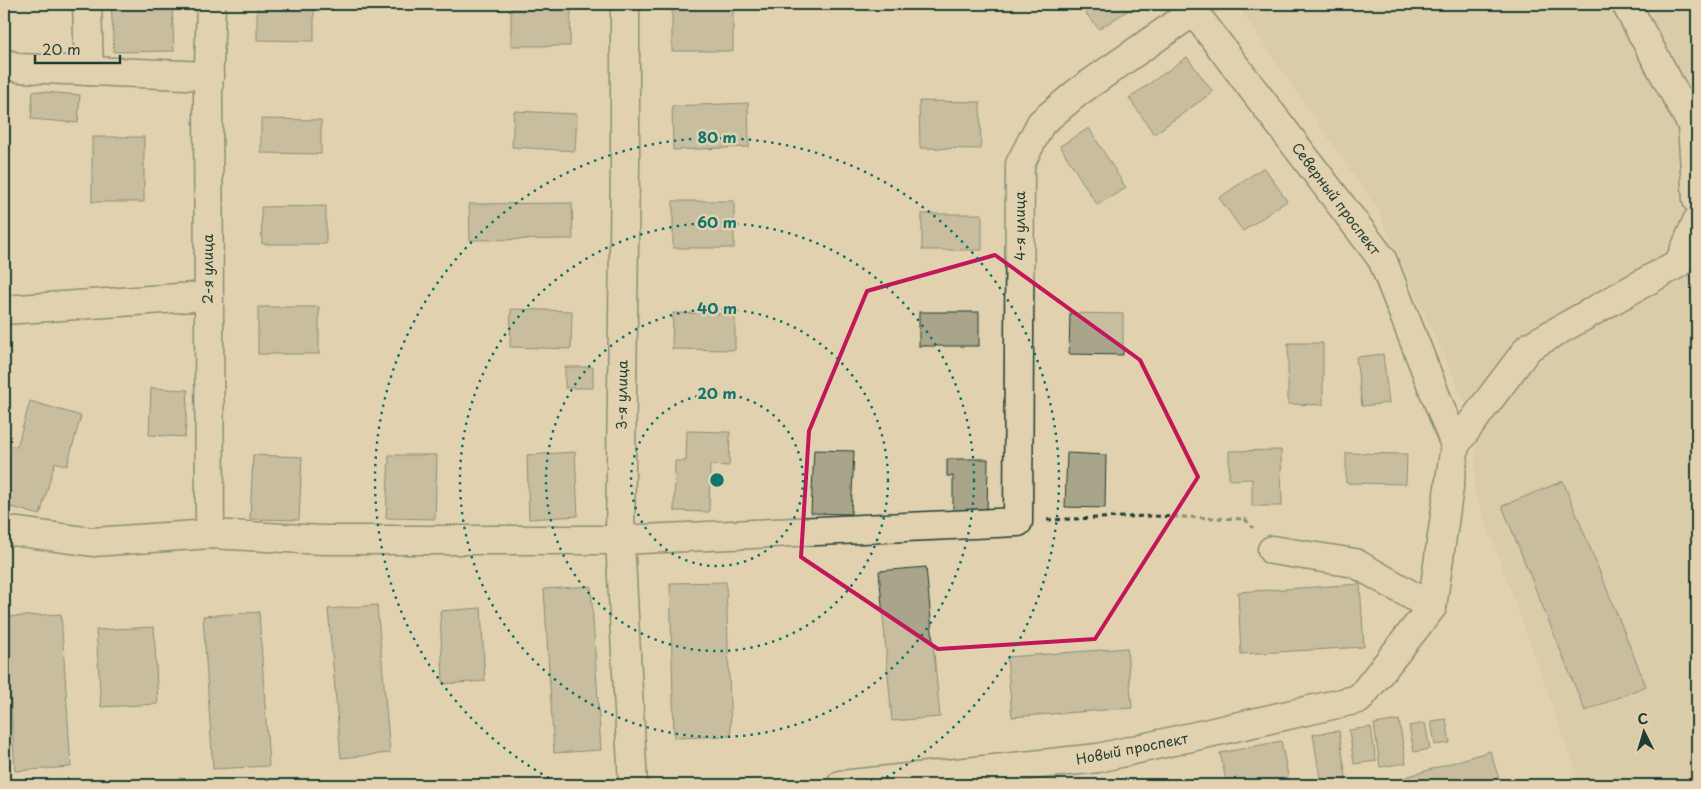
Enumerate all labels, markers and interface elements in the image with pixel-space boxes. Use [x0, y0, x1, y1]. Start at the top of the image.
scale bar [35, 32, 120, 64]
text: 20 m [42, 37, 81, 60]
text: 80 m [697, 125, 737, 148]
street label: Северный проспект [1287, 138, 1386, 260]
street label: 4-я улица [1009, 191, 1030, 261]
text: 60 m [697, 210, 737, 233]
street label: 2-я улица [197, 234, 218, 304]
text: 40 m [697, 296, 737, 319]
street label: 3-я улица [610, 360, 633, 430]
text: 20 m [698, 381, 736, 404]
centre of rings [708, 471, 726, 489]
north arrow [1618, 706, 1668, 756]
text: С [1637, 708, 1649, 729]
street label: Новый проспект [1074, 727, 1190, 770]

